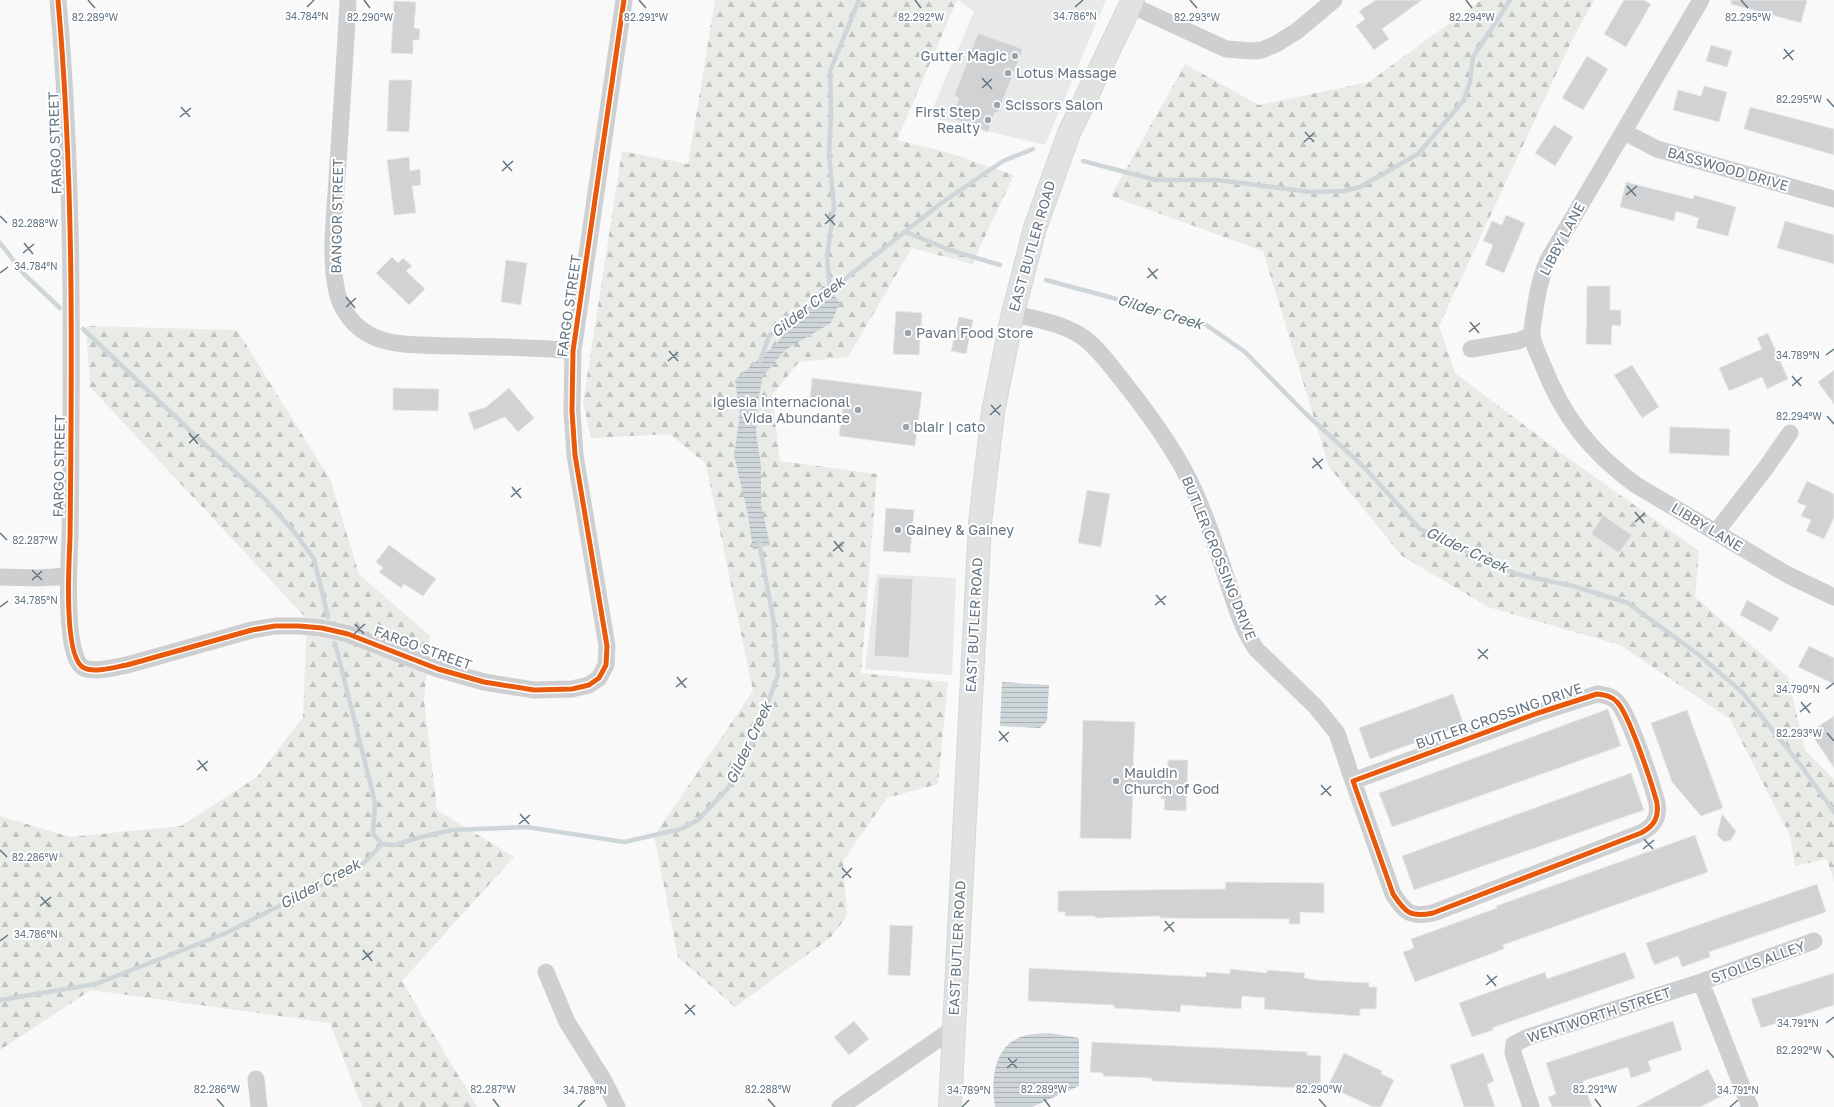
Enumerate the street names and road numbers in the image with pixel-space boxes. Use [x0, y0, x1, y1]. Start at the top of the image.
street label: FARGO STREET [44, 91, 65, 195]
street label: BASSWOOD DRIVE [1666, 143, 1791, 194]
street label: BANGOR STREET [327, 158, 346, 274]
street label: EAST BUTLER ROAD [1005, 178, 1058, 313]
street label: LIBBY LANE [1535, 199, 1588, 278]
street label: FARGO STREET [553, 253, 584, 358]
street label: FARGO STREET [49, 414, 68, 518]
street label: BUTLER CROSSING DRIVE [1179, 473, 1260, 642]
street label: LIBBY LANE [1669, 499, 1746, 554]
street label: EAST BUTLER ROAD [961, 557, 986, 693]
street label: FARGO STREET [372, 622, 475, 673]
street label: BUTLER CROSSING DRIVE [1413, 679, 1584, 752]
street label: EAST BUTLER ROAD [944, 880, 969, 1016]
street label: STOLLS ALLEY [1709, 937, 1807, 986]
street label: WENTWORTH STREET [1525, 983, 1673, 1046]

